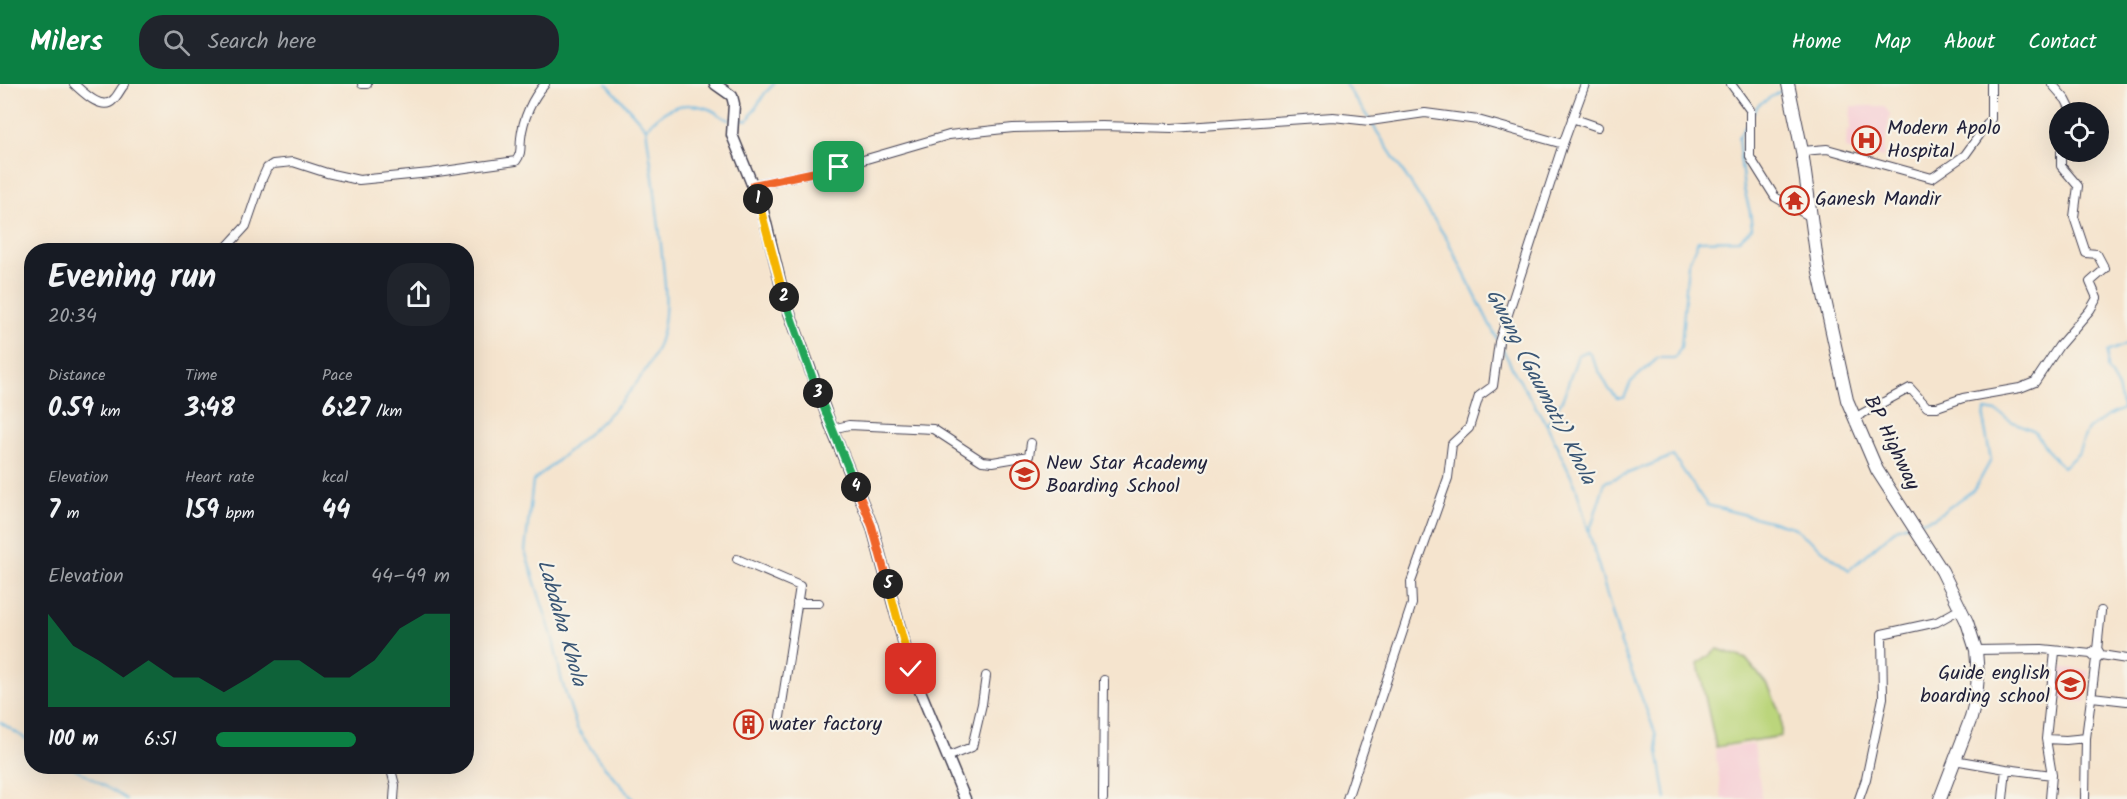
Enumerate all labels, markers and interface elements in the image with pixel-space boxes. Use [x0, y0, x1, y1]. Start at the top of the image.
search box [139, 15, 559, 69]
text: Milers [30, 20, 103, 65]
text: Search here [208, 25, 316, 60]
icon: search [160, 26, 193, 59]
text: Home [1792, 26, 1841, 59]
text: Map [1874, 26, 1911, 59]
text: About [1944, 26, 1995, 59]
text: Contact [2028, 26, 2097, 59]
map controls [2049, 102, 2109, 162]
button: locate [2049, 102, 2109, 162]
place label: Modern Apolo Hospital [1887, 113, 2001, 168]
hospital icon: Modern Apolo Hospital [1850, 124, 1882, 156]
pin [813, 141, 864, 192]
icon: arrive [822, 150, 855, 183]
pin: 1 [743, 184, 773, 214]
temple icon: Ganesh Mandir [1778, 184, 1810, 216]
place label: Ganesh Mandir [1815, 184, 1942, 216]
text: 1 [756, 186, 760, 211]
text: Evening run [48, 252, 216, 305]
button: share [387, 263, 450, 326]
pin: 2 [769, 282, 799, 312]
water label: Gwang (Gaumati) Khola [1476, 283, 1604, 492]
text: 2 [779, 284, 789, 309]
text: 20:34 [48, 301, 97, 333]
text: Distance [48, 363, 106, 388]
text: Time [185, 363, 217, 388]
text: Pace [322, 363, 353, 388]
pin: 3 [803, 378, 833, 408]
text: 3 [814, 380, 822, 405]
text: 0.59 [48, 388, 94, 430]
text: 3:48 [185, 388, 235, 430]
text: 6:27 [322, 388, 370, 430]
street label: BP Highway [1854, 390, 1928, 497]
text: km [94, 399, 120, 424]
text: /km [370, 399, 402, 424]
place label: New Star Academy Boarding School [1046, 448, 1208, 503]
school or university icon: New Star Academy Boarding School [1009, 459, 1041, 491]
text: Elevation [48, 465, 109, 490]
text: Heart rate [185, 465, 255, 490]
text: kcal [322, 465, 348, 490]
pin: 4 [841, 472, 871, 502]
text: 4 [852, 474, 860, 499]
text: 7 [48, 490, 60, 532]
text: 159 [185, 490, 219, 532]
text: 44 [322, 490, 350, 532]
text: m [60, 501, 79, 526]
text: bpm [219, 501, 254, 526]
water label: Labdaha Khola [527, 556, 595, 691]
text: Elevation [48, 561, 124, 593]
text: 44–49 m [371, 561, 450, 593]
pin: 5 [873, 569, 903, 599]
text: 5 [884, 571, 892, 596]
pin [885, 643, 936, 694]
icon: check [894, 652, 927, 685]
place label: Guide english boarding school [1920, 658, 2050, 713]
school or university icon: Guide english boarding school [2055, 669, 2087, 701]
building icon: water factory [732, 709, 764, 741]
place label: water factory [769, 709, 882, 741]
text: 100 m [48, 724, 99, 756]
text: 6:51 [144, 724, 177, 756]

